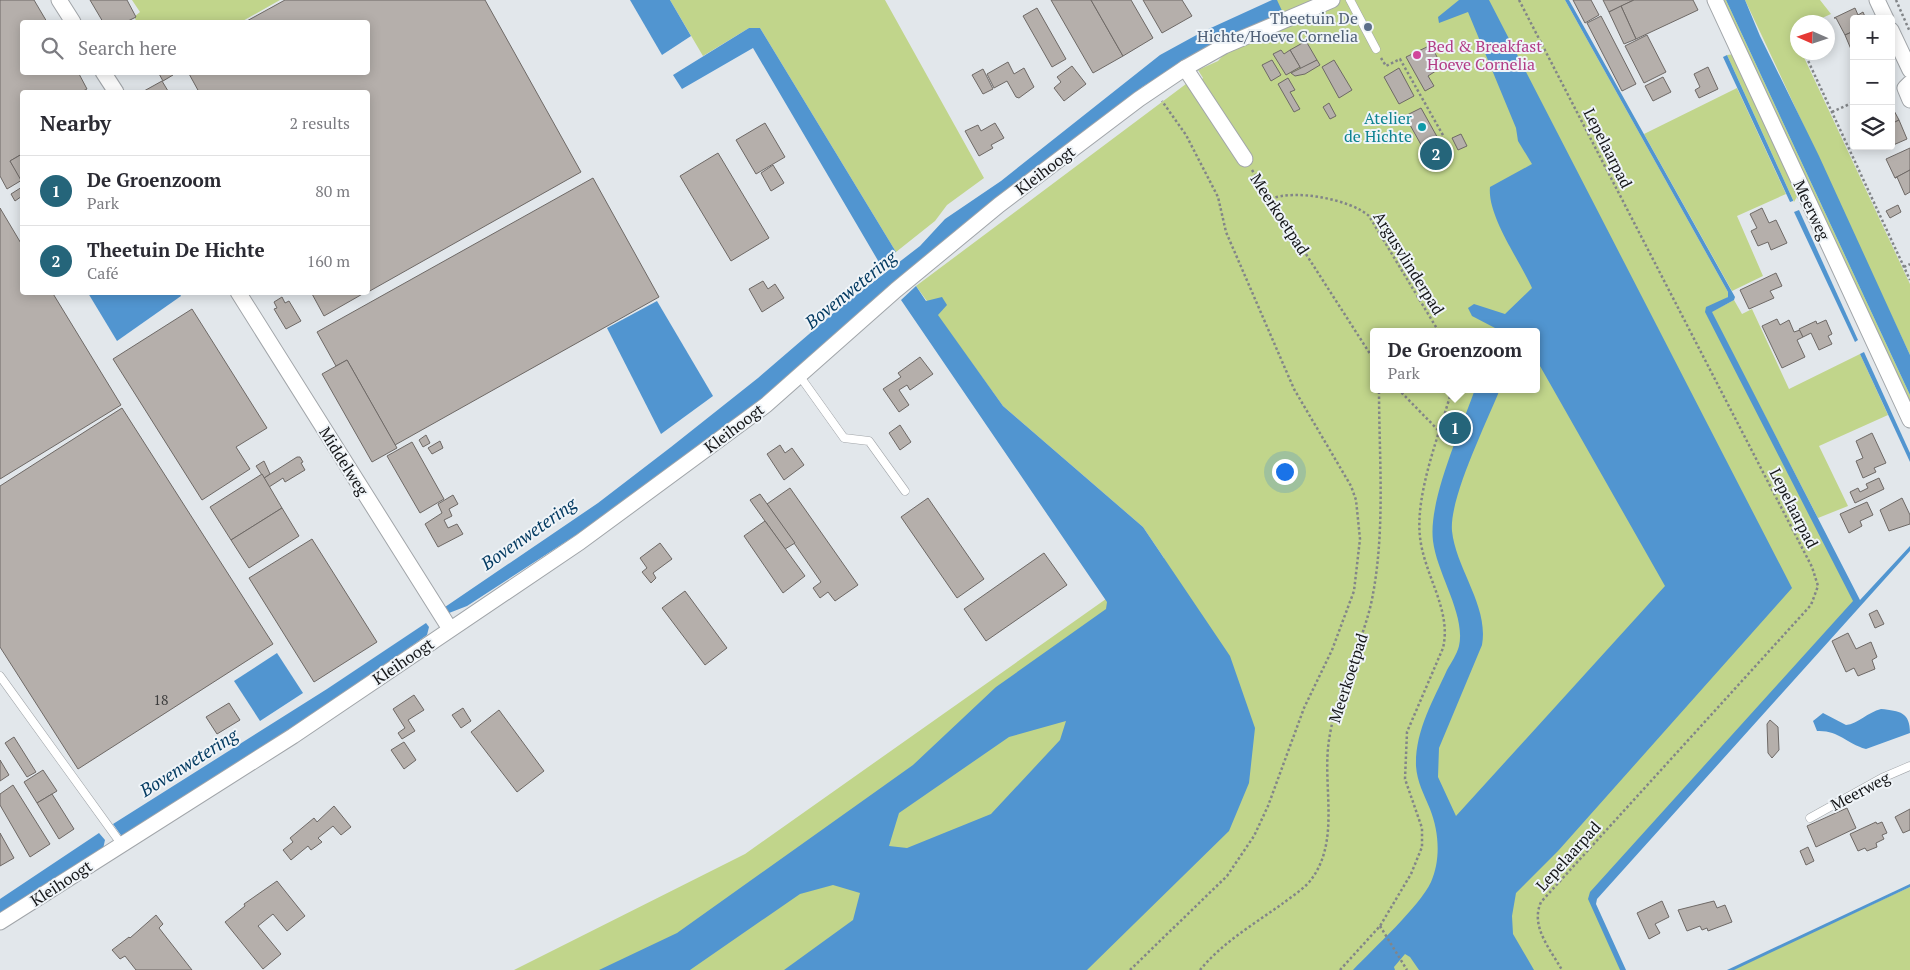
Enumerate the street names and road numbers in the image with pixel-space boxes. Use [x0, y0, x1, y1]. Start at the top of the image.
street label: Lepelaarpad [1578, 104, 1638, 192]
street label: Kleihoogt [1011, 140, 1079, 200]
street label: Meerkoetpad [1245, 169, 1315, 259]
street label: Meerweg [1788, 176, 1836, 244]
street label: Argusvlinderpad [1368, 207, 1450, 319]
street label: Kleihoogt [700, 398, 768, 458]
street label: Middelweg [314, 422, 374, 500]
street label: Lepelaarpad [1764, 464, 1824, 552]
street label: Meerkoetpad [1323, 630, 1373, 726]
street label: Kleihoogt [368, 632, 438, 690]
street label: Meerweg [1826, 766, 1894, 816]
street label: Lepelaarpad [1531, 816, 1605, 896]
street label: Kleihoogt [26, 855, 96, 911]

